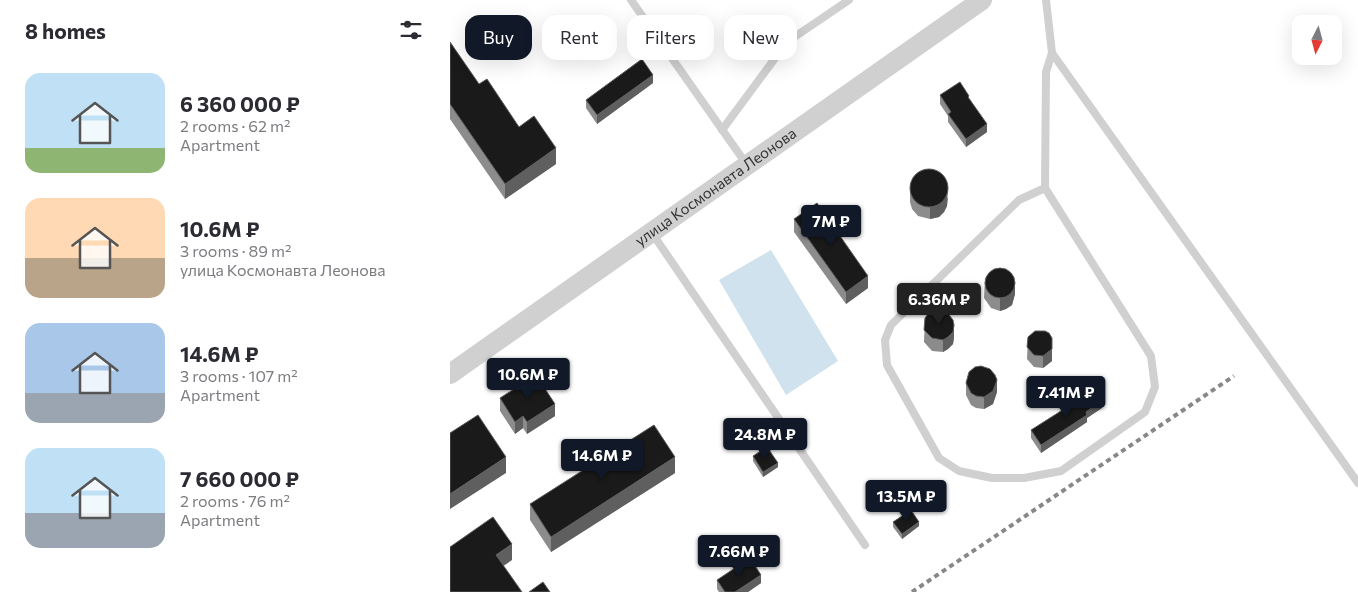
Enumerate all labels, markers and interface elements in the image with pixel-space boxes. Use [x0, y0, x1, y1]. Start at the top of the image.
chip: Buy [465, 15, 532, 60]
chip: Rent [542, 15, 617, 60]
chip: Filters [627, 15, 714, 60]
chip: New [724, 15, 797, 60]
north arrow [1292, 15, 1342, 65]
map controls [1292, 15, 1342, 65]
icon: filters [397, 16, 425, 44]
text: 8 homes [25, 18, 106, 43]
text: 6 360 000 ₽ [180, 91, 300, 116]
icon: home [65, 93, 125, 153]
text: 2 rooms · 62 m² [180, 116, 290, 135]
street label: улица Космонавта Леонова [631, 123, 799, 249]
text: Apartment [180, 135, 260, 154]
pin: 7M ₽ [801, 204, 861, 247]
text: 7M ₽ [812, 211, 850, 230]
text: 10.6M ₽ [180, 216, 259, 241]
icon: home [65, 218, 125, 278]
text: 3 rooms · 89 m² [180, 241, 291, 260]
text: улица Космонавта Леонова [180, 260, 386, 279]
pin: 6.36M ₽ [893, 282, 985, 325]
text: 6.36M ₽ [908, 289, 970, 308]
text: 14.6M ₽ [180, 341, 259, 366]
icon: home [65, 343, 125, 403]
pin: 10.6M ₽ [482, 358, 574, 400]
text: 10.6M ₽ [498, 364, 558, 383]
text: 3 rooms · 107 m² [180, 366, 298, 385]
pin: 7.41M ₽ [1020, 376, 1112, 418]
text: 7.41M ₽ [1037, 382, 1095, 401]
text: Apartment [180, 385, 260, 404]
pin: 24.8M ₽ [719, 418, 811, 460]
text: 24.8M ₽ [734, 424, 796, 443]
pin: 14.6M ₽ [556, 438, 648, 481]
text: 14.6M ₽ [572, 445, 632, 464]
text: 7 660 000 ₽ [180, 466, 299, 491]
icon: home [65, 468, 125, 528]
pin: 13.5M ₽ [860, 480, 952, 522]
text: 13.5M ₽ [877, 486, 935, 505]
text: 2 rooms · 76 m² [180, 491, 290, 510]
text: Apartment [180, 510, 260, 529]
pin: 7.66M ₽ [693, 534, 785, 577]
text: 7.66M ₽ [709, 541, 769, 560]

